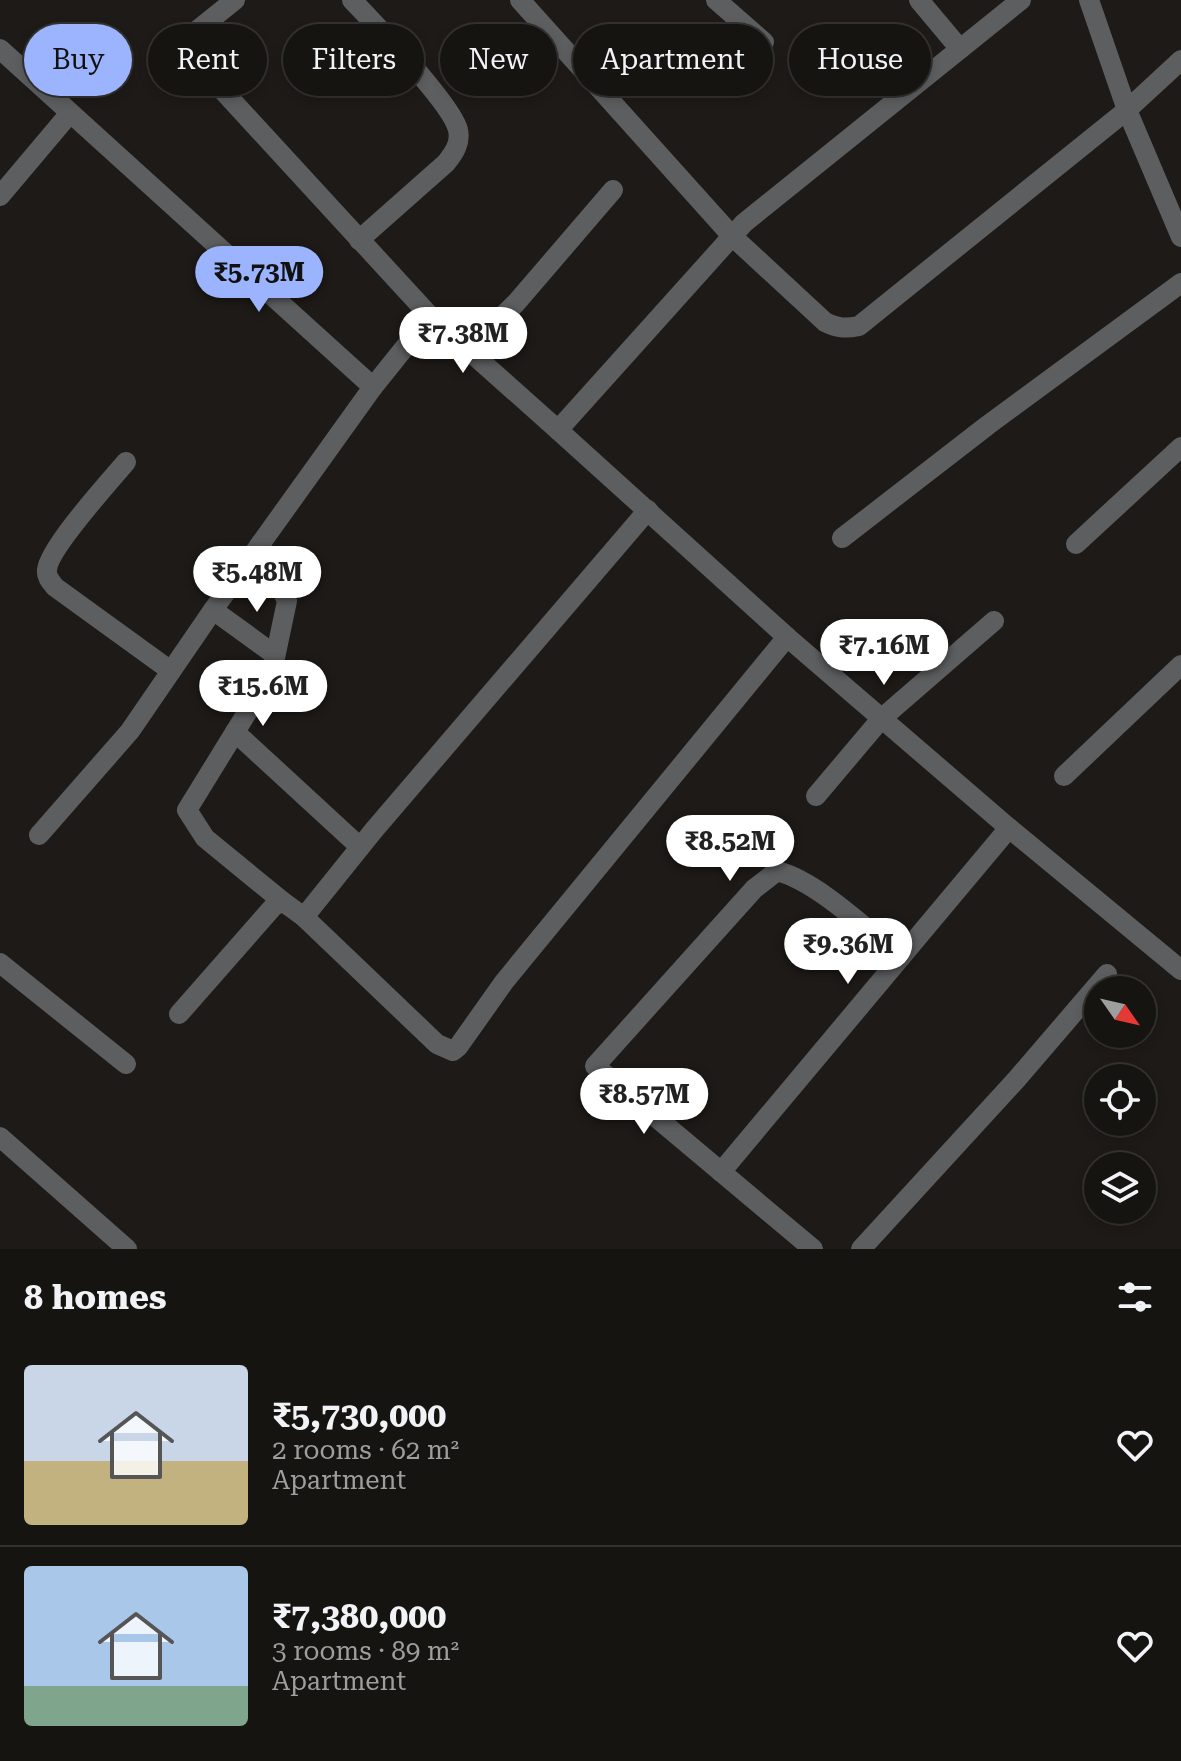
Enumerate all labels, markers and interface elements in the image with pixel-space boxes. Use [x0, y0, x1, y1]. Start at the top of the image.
chip: Buy [24, 24, 132, 96]
chip: Rent [148, 24, 267, 96]
chip: Filters [283, 24, 424, 96]
chip: New [440, 24, 557, 96]
chip: Apartment [573, 24, 773, 96]
chip: House [789, 24, 931, 96]
pin: ₹5.73M [194, 246, 324, 314]
text: ₹5.73M [213, 257, 305, 287]
pin: ₹7.38M [398, 307, 528, 375]
text: ₹7.38M [417, 318, 509, 348]
pin: ₹5.48M [192, 546, 322, 614]
text: ₹5.48M [211, 557, 303, 587]
pin: ₹7.16M [819, 619, 949, 687]
text: ₹7.16M [838, 630, 930, 660]
pin: ₹15.6M [198, 660, 328, 728]
text: ₹15.6M [217, 671, 309, 701]
pin: ₹8.52M [665, 815, 795, 883]
text: ₹8.52M [684, 826, 776, 856]
pin: ₹9.36M [783, 918, 913, 986]
text: ₹9.36M [802, 929, 894, 959]
north arrow [1084, 976, 1156, 1048]
map controls [1084, 976, 1156, 1224]
button: locate [1084, 1064, 1156, 1136]
pin: ₹8.57M [579, 1068, 709, 1136]
text: ₹8.57M [598, 1079, 690, 1109]
button: layers [1084, 1152, 1156, 1224]
icon: filters [1113, 1275, 1157, 1319]
text: 8 homes [24, 1277, 167, 1317]
text: ₹5,730,000 [272, 1395, 446, 1435]
icon: home [88, 1397, 184, 1493]
icon: heart [1113, 1423, 1157, 1467]
text: 2 rooms · 62 m² [272, 1435, 459, 1465]
text: Apartment [272, 1465, 406, 1495]
text: ₹7,380,000 [272, 1596, 446, 1636]
icon: home [88, 1598, 184, 1694]
icon: heart [1113, 1624, 1157, 1668]
text: 3 rooms · 89 m² [272, 1636, 459, 1666]
text: Apartment [272, 1666, 406, 1696]

